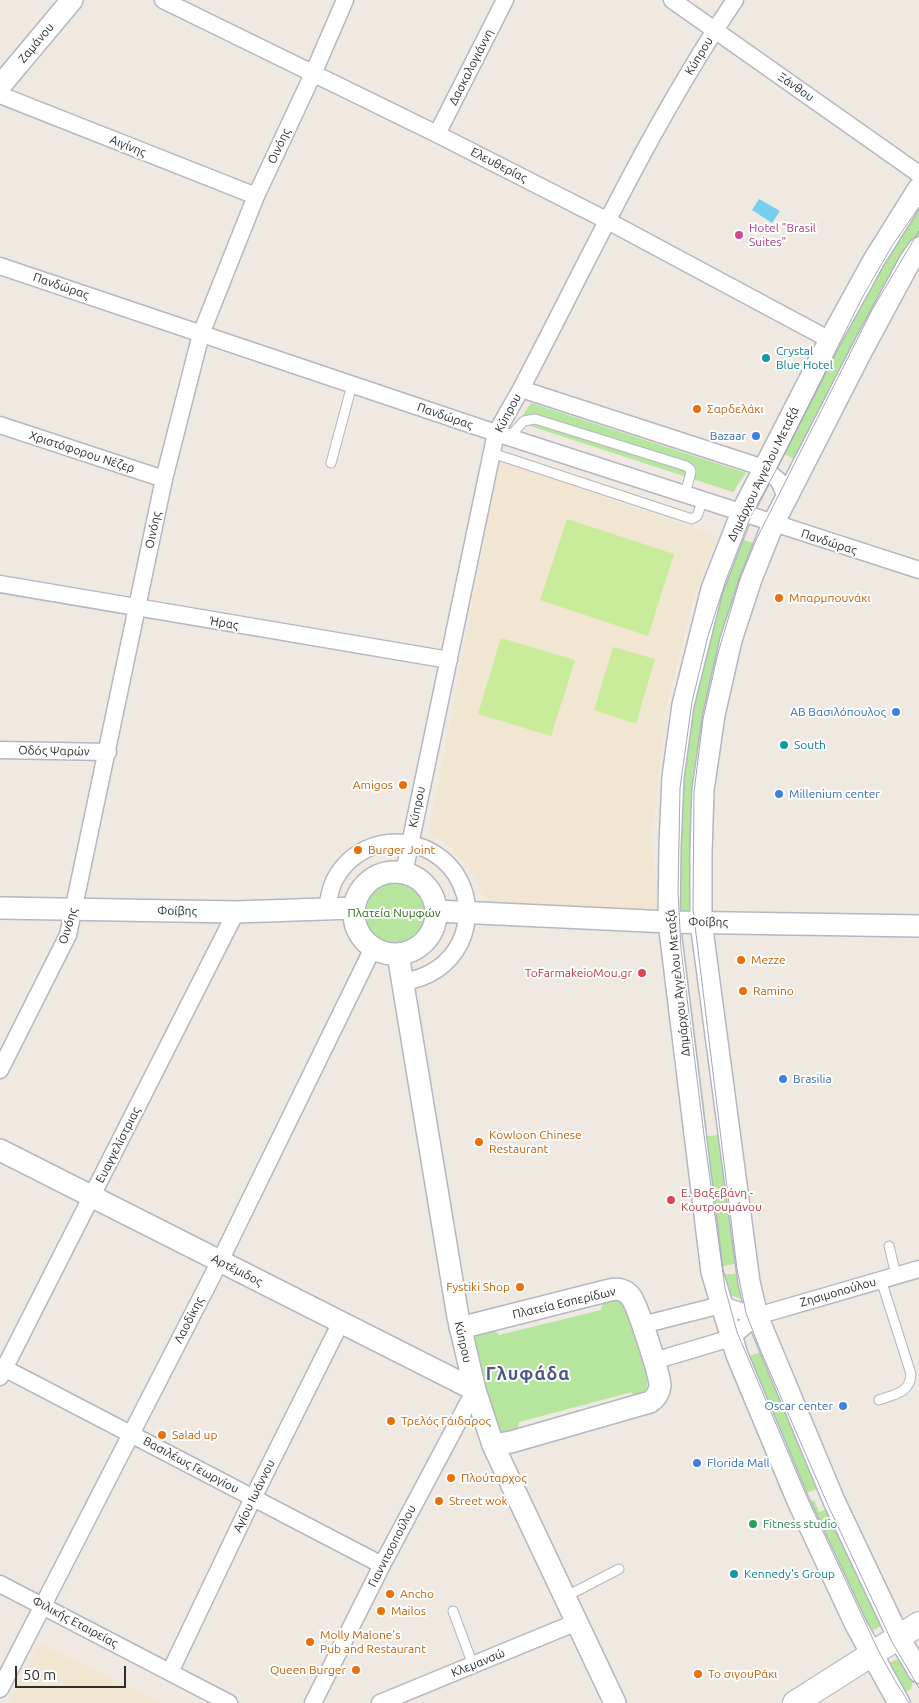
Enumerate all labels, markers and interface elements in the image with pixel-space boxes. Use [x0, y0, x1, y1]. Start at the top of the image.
street label: Ζαμάνου [15, 20, 57, 66]
street label: Δασκαλογιάννη [446, 27, 496, 107]
street label: Κύπρου [682, 34, 716, 78]
street label: Ξάνθου [775, 69, 817, 105]
street label: Οινόης [265, 126, 293, 166]
street label: Αιγίνης [108, 132, 148, 160]
street label: Ελευθερίας [468, 145, 530, 185]
place label: Hotel "Brasil Suites" [749, 221, 816, 249]
marker: Hotel "Brasil Suites" [733, 229, 745, 241]
street label: Πανδώρας [31, 270, 91, 302]
place label: Crystal Blue Hotel [776, 344, 833, 372]
marker: Crystal Blue Hotel [760, 352, 772, 364]
street label: Κύπρου [492, 391, 524, 435]
street label: Πανδώρας [415, 400, 475, 432]
place label: Σαρδελάκι [707, 402, 764, 416]
marker: Σαρδελάκι [691, 403, 703, 415]
street label: Δημάρχου Άγγελου Μεταξά [724, 404, 802, 544]
street label: Χριστόφορου Νέζερ [27, 428, 137, 476]
place label: Bazaar [710, 429, 746, 443]
marker: Bazaar [750, 430, 762, 442]
street label: Οινόης [142, 510, 164, 550]
street label: Πανδώρας [799, 526, 859, 558]
place label: Μπαρμπουνάκι [789, 591, 871, 605]
marker: Μπαρμπουνάκι [773, 592, 785, 604]
street label: Ήρας [208, 613, 240, 633]
place label: ΑΒ Βασιλόπουλος [790, 705, 886, 719]
marker: ΑΒ Βασιλόπουλος [890, 706, 902, 718]
place label: South [794, 738, 826, 752]
marker: South [778, 739, 790, 751]
street label: Οδóς Ψαρών [18, 743, 90, 759]
place label: Amigos [353, 778, 393, 792]
marker: Amigos [397, 779, 409, 791]
street label: Κύπρου [406, 785, 428, 829]
place label: Millenium center [789, 787, 880, 801]
marker: Millenium center [773, 788, 785, 800]
place label: Burger Joint [368, 843, 435, 857]
marker: Burger Joint [352, 844, 364, 856]
street label: Φοίβης [157, 903, 197, 919]
street label: Οινόης [56, 906, 80, 946]
park label: Πλατεία Νυμφών [348, 906, 440, 920]
street label: Δημάρχου Άγγελου Μεταξά [663, 909, 693, 1057]
street label: Φοίβης [688, 914, 728, 930]
place label: Mezze [751, 953, 786, 967]
marker: Mezze [735, 954, 747, 966]
place label: ToFarmakeioMou.gr [525, 966, 632, 980]
marker: ToFarmakeioMou.gr [636, 967, 648, 979]
place label: Ramino [753, 984, 794, 998]
marker: Ramino [737, 985, 749, 997]
place label: Brasilia [793, 1072, 832, 1086]
marker: Brasilia [777, 1073, 789, 1085]
street label: Ευαγγελίστριας [93, 1105, 143, 1185]
place label: Kowloon Chinese Restaurant [489, 1128, 582, 1156]
marker: Kowloon Chinese Restaurant [473, 1136, 485, 1148]
place label: Ε. Βαξεβάνη - Κουτρουμάνου [681, 1186, 762, 1214]
marker: Ε. Βαξεβάνη - Κουτρουμάνου [665, 1194, 677, 1206]
street label: Αρτέμιδος [209, 1251, 265, 1289]
street label: Ζησιμοπούλου [798, 1274, 878, 1310]
place label: Fystiki Shop [446, 1280, 510, 1294]
marker: Fystiki Shop [514, 1281, 526, 1293]
street label: Πλατεία Εσπερίδων [511, 1284, 617, 1322]
street label: Λαοδίκης [171, 1294, 207, 1346]
street label: Κύπρου [451, 1320, 475, 1364]
district label: Γλυφάδα [485, 1363, 571, 1385]
place label: Oscar center [765, 1399, 833, 1413]
marker: Oscar center [837, 1400, 849, 1412]
place label: Τρελός Γάιδαρος [401, 1414, 491, 1428]
marker: Τρελός Γάιδαρος [385, 1415, 397, 1427]
place label: Salad up [172, 1428, 217, 1442]
marker: Salad up [156, 1429, 168, 1441]
street label: Βασιλέως Γεωργίου [141, 1434, 241, 1496]
place label: Florida Mall [707, 1456, 770, 1470]
street label: Αγίου Ιωάννου [230, 1457, 278, 1535]
marker: Florida Mall [691, 1457, 703, 1469]
place label: Πλούταρχος [461, 1471, 527, 1485]
marker: Πλούταρχος [445, 1472, 457, 1484]
place label: Street wok [449, 1494, 508, 1508]
marker: Street wok [433, 1495, 445, 1507]
street label: Γιαννιτσοπούλου [365, 1503, 419, 1589]
place label: Fitness studio [763, 1517, 837, 1531]
marker: Fitness studio [747, 1518, 759, 1530]
place label: Kennedy's Group [744, 1567, 835, 1581]
marker: Kennedy's Group [728, 1568, 740, 1580]
place label: Ancho [400, 1587, 434, 1601]
marker: Ancho [384, 1588, 396, 1600]
street label: Φιλικής Εταιρείας [30, 1593, 120, 1651]
place label: Mailos [391, 1604, 426, 1618]
marker: Mailos [375, 1605, 387, 1617]
place label: Molly Malone's Pub and Restaurant [320, 1628, 426, 1656]
marker: Molly Malone's Pub and Restaurant [304, 1636, 316, 1648]
street label: Κλεμανσώ [449, 1646, 507, 1680]
scale bar [18, 1656, 129, 1688]
place label: Queen Burger [270, 1663, 346, 1677]
marker: Queen Burger [350, 1664, 362, 1676]
text: 50 m [23, 1666, 56, 1683]
place label: Το σιγουΡάκι [708, 1667, 777, 1681]
marker: Το σιγουΡάκι [692, 1668, 704, 1680]

